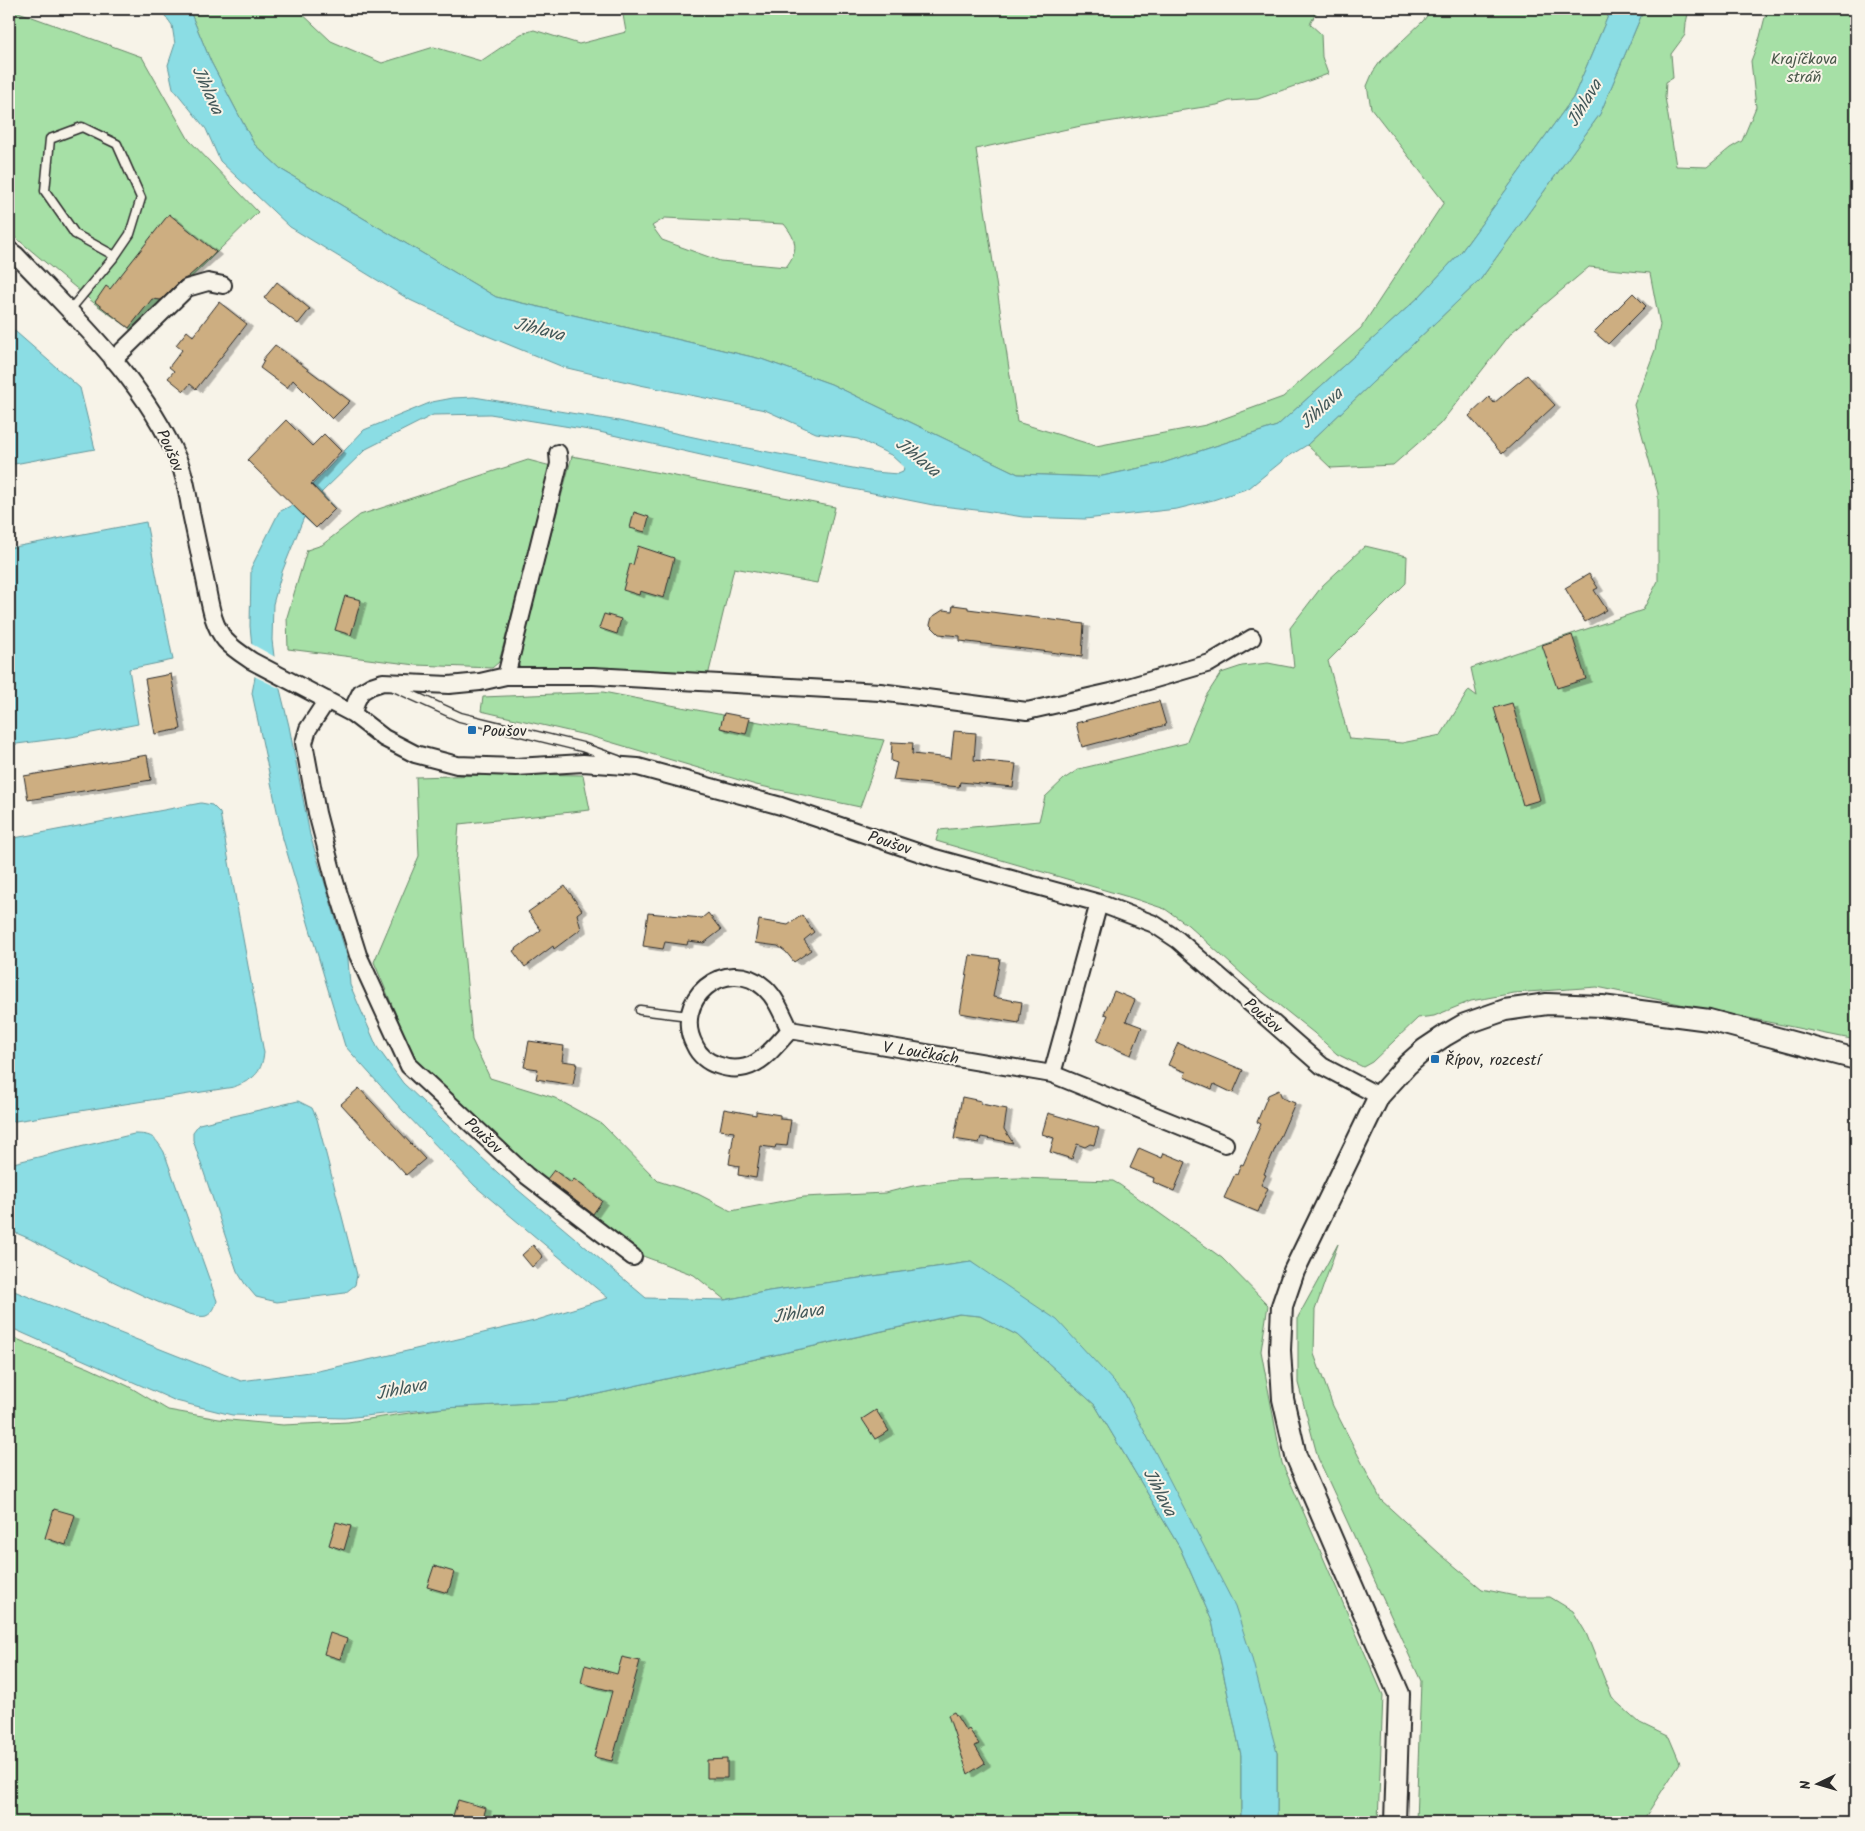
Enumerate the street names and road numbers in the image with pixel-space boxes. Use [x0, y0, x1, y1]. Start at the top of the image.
street label: Poušov [149, 425, 190, 476]
street label: Poušov [865, 825, 915, 862]
street label: Poušov [1238, 992, 1288, 1040]
street label: V Loučkách [881, 1035, 961, 1072]
street label: Poušov [458, 1112, 508, 1161]

